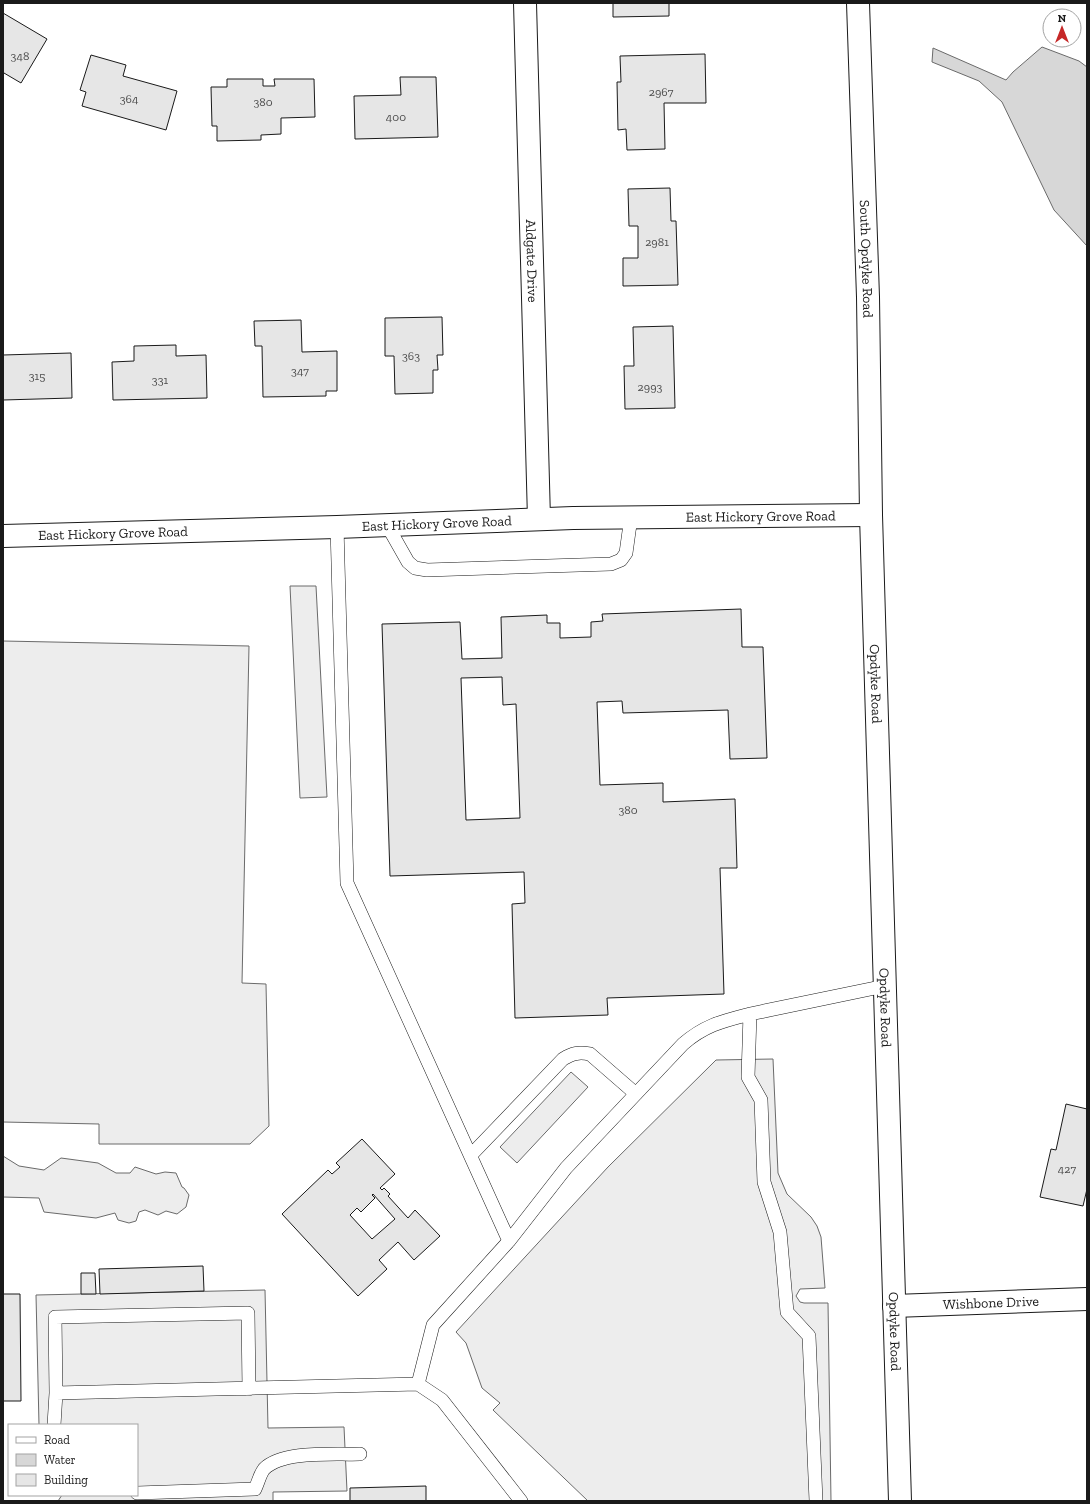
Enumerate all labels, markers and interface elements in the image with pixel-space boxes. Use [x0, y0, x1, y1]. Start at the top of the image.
north arrow [1042, 8, 1082, 48]
text: N [1058, 12, 1067, 25]
house number: 348 [11, 49, 29, 63]
house number: 2967 [649, 85, 674, 99]
house number: 364 [120, 92, 139, 106]
house number: 380 [253, 95, 273, 109]
house number: 400 [386, 110, 406, 124]
street label: South Opdyke Road [856, 200, 877, 318]
street label: Aldgate Drive [522, 219, 542, 303]
house number: 2981 [645, 235, 669, 249]
house number: 363 [402, 349, 420, 363]
house number: 347 [291, 364, 309, 378]
house number: 315 [29, 369, 45, 383]
house number: 331 [152, 373, 169, 387]
house number: 2993 [638, 380, 663, 394]
street label: East Hickory Grove Road [686, 507, 836, 525]
street label: East Hickory Grove Road [362, 512, 512, 535]
street label: East Hickory Grove Road [38, 523, 188, 544]
street label: Opdyke Road [866, 644, 886, 724]
house number: 380 [618, 803, 638, 817]
street label: Opdyke Road [876, 968, 895, 1048]
house number: 427 [1058, 1162, 1076, 1176]
street label: Opdyke Road [885, 1292, 905, 1372]
street label: Wishbone Drive [943, 1292, 1040, 1313]
legend [8, 1424, 138, 1496]
text: Road [44, 1433, 70, 1447]
text: Water [44, 1453, 76, 1467]
text: Building [44, 1473, 88, 1487]

